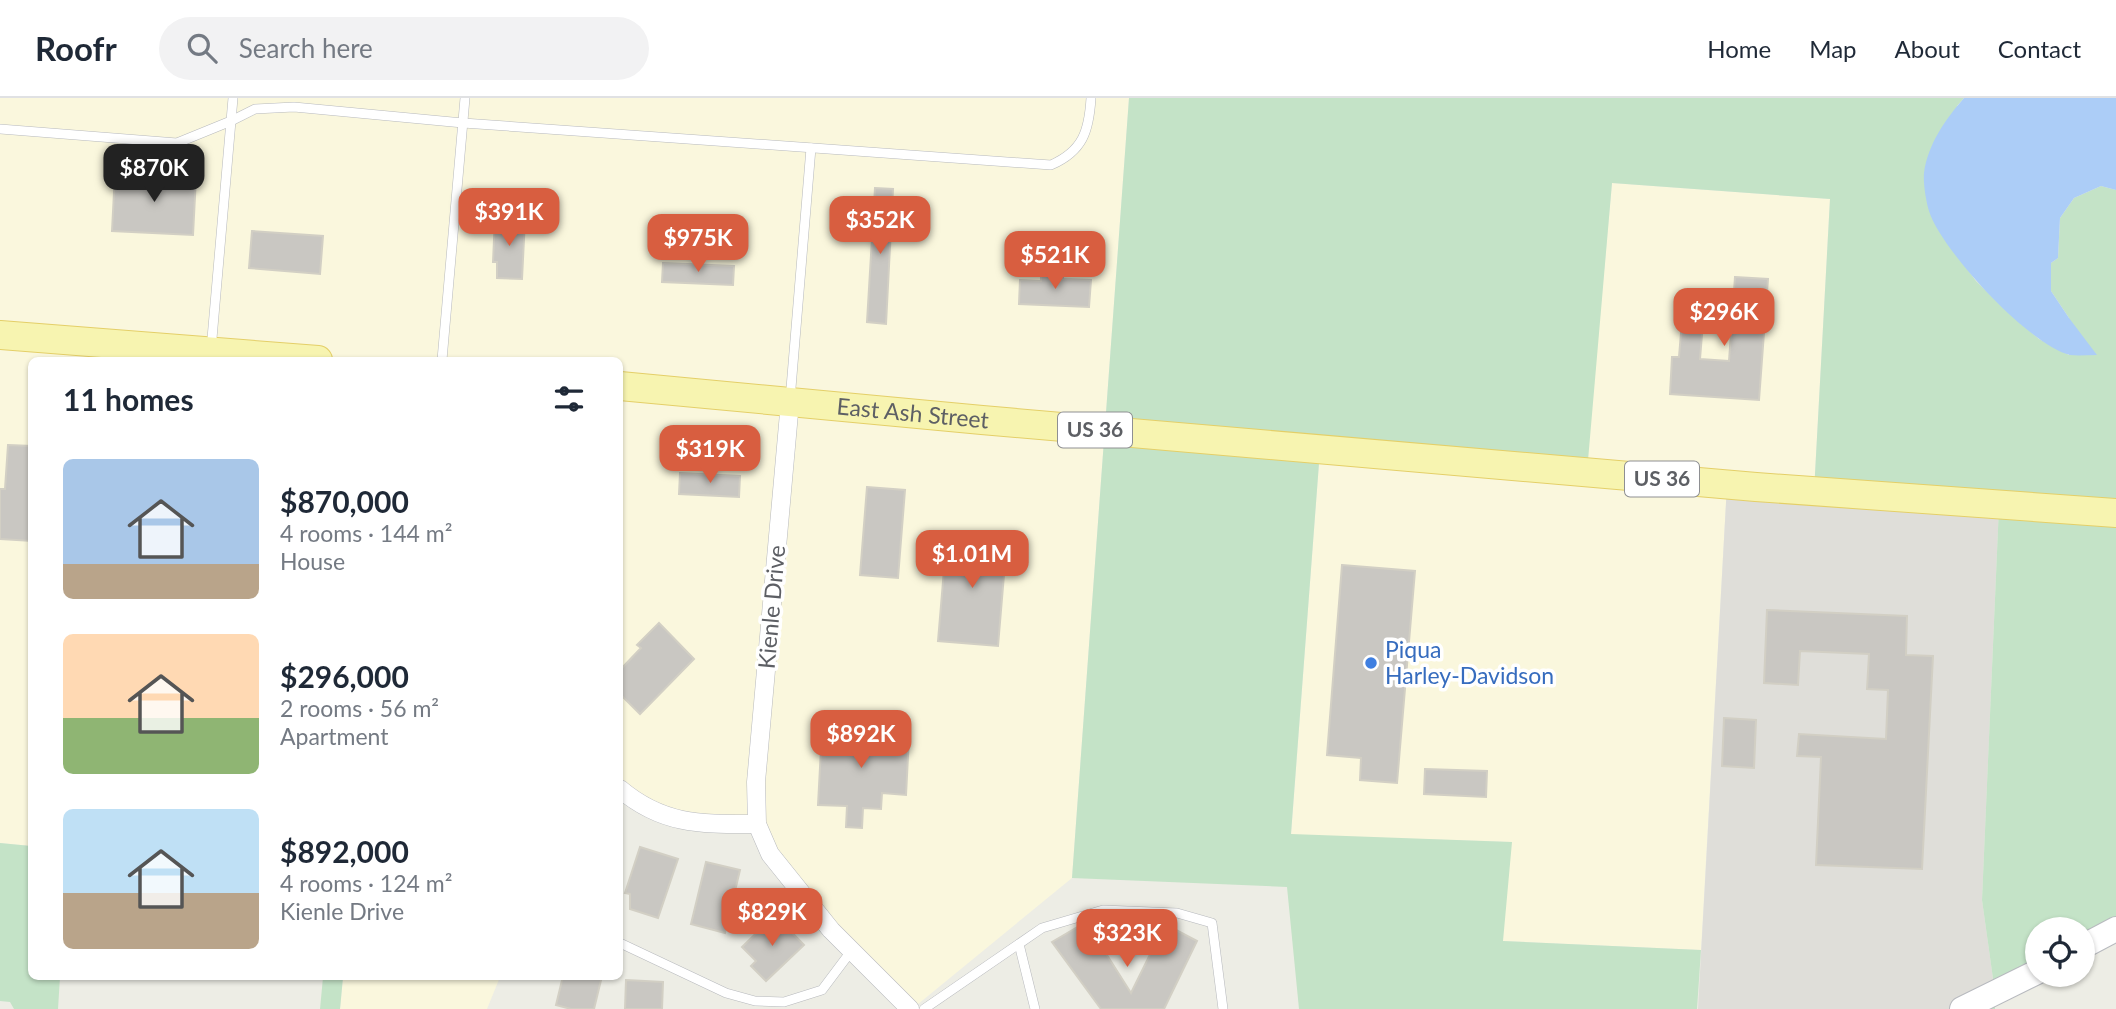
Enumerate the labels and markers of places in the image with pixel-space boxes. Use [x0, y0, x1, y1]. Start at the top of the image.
pin: $870K [105, 144, 203, 204]
pin: $391K [460, 188, 558, 248]
pin: $352K [831, 197, 929, 256]
pin: $975K [649, 214, 747, 274]
pin: $521K [1006, 232, 1104, 291]
pin: $296K [1675, 288, 1773, 348]
pin: $319K [661, 426, 759, 485]
pin: $1.01M [915, 531, 1029, 590]
place label: Piqua Harley-Davidson [1385, 635, 1554, 689]
marker: Piqua Harley-Davidson [1363, 655, 1379, 671]
pin: $892K [812, 710, 910, 770]
pin: $829K [723, 888, 821, 948]
pin: $323K [1078, 910, 1176, 969]

